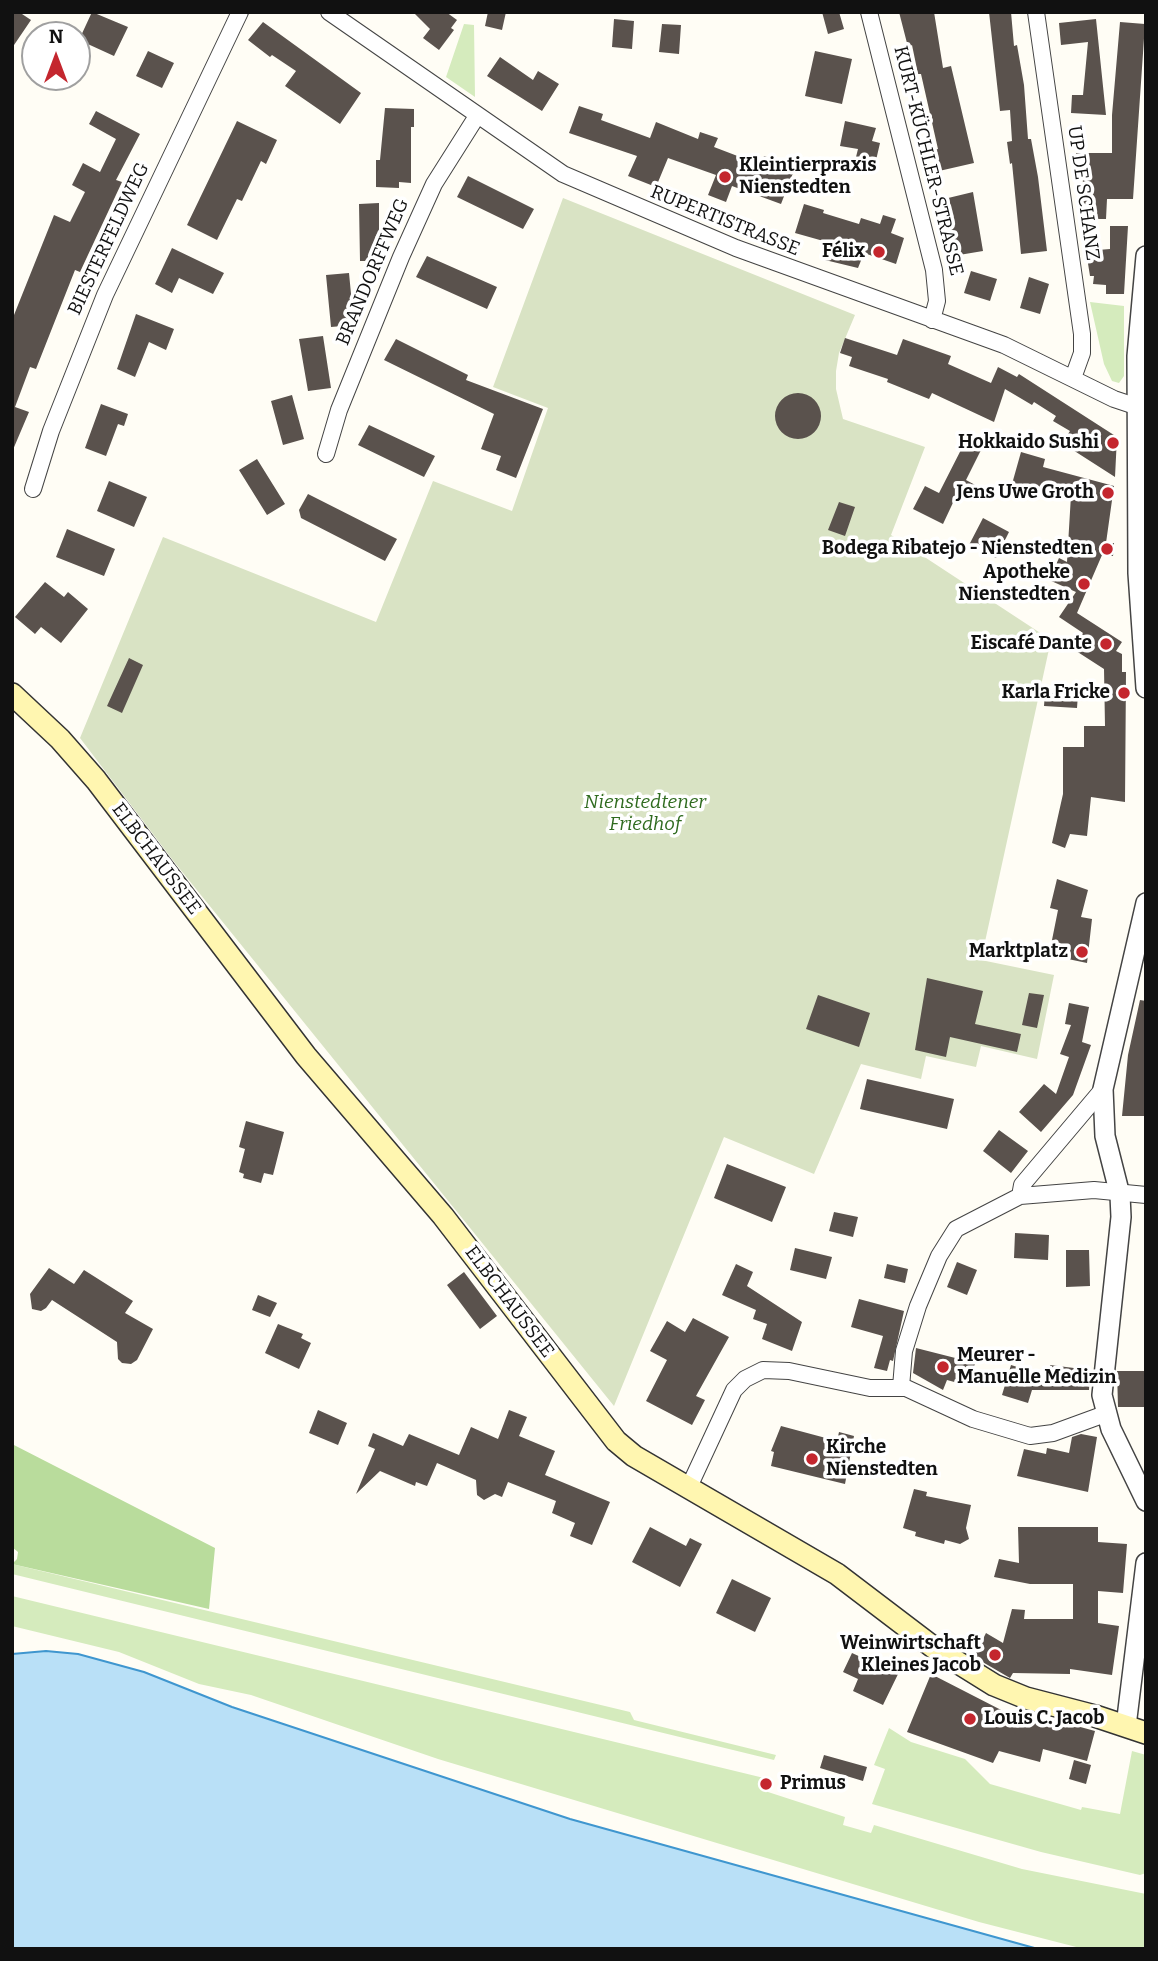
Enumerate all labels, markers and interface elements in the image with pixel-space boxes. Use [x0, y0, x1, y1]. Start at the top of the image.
north arrow [21, 21, 91, 91]
text: N [49, 25, 63, 48]
street label: KURT-KÜCHLER-STRASSE [888, 44, 968, 278]
street label: UP DE SCHANZ [1062, 124, 1104, 262]
place label: Kleintierpraxis Nienstedten [739, 155, 877, 199]
street label: BIESTERFELDWEG [64, 159, 154, 319]
marker: Kleintierpraxis Nienstedten [717, 169, 733, 185]
street label: RUPERTISTRASSE [647, 181, 803, 261]
street label: BRANDORFFWEG [332, 195, 414, 349]
place label: Félix [822, 241, 865, 263]
marker: Félix [871, 244, 887, 260]
place label: Hokkaido Sushi [958, 432, 1099, 454]
marker: Hokkaido Sushi [1105, 435, 1121, 451]
place label: Jens Uwe Groth [957, 482, 1094, 504]
marker: Jens Uwe Groth [1100, 485, 1116, 501]
place label: Bodega Ribatejo - Nienstedten [822, 538, 1093, 560]
marker: Bodega Ribatejo - Nienstedten [1099, 541, 1115, 557]
place label: Apotheke Nienstedten [958, 562, 1070, 606]
marker: Apotheke Nienstedten [1076, 576, 1092, 592]
place label: Eiscafé Dante [971, 633, 1092, 655]
marker: Eiscafé Dante [1098, 636, 1114, 652]
place label: Karla Fricke [1002, 682, 1110, 704]
marker: Karla Fricke [1116, 685, 1132, 701]
park label: Nienstedtener Friedhof [584, 792, 706, 836]
street label: ELBCHAUSSEE [107, 799, 205, 919]
place label: Marktplatz [969, 941, 1068, 963]
marker: Marktplatz [1074, 944, 1090, 960]
street label: ELBCHAUSSEE [460, 1242, 558, 1362]
place label: Meurer - Manuelle Medizin [957, 1345, 1117, 1389]
marker: Meurer - Manuelle Medizin [935, 1359, 951, 1375]
place label: Kirche Nienstedten [826, 1437, 938, 1481]
marker: Kirche Nienstedten [804, 1451, 820, 1467]
place label: Weinwirtschaft Kleines Jacob [840, 1633, 981, 1677]
marker: Weinwirtschaft Kleines Jacob [987, 1647, 1003, 1663]
place label: Louis C. Jacob [984, 1708, 1104, 1730]
marker: Louis C. Jacob [962, 1711, 978, 1727]
place label: Primus [780, 1773, 846, 1795]
marker: Primus [758, 1776, 774, 1792]

